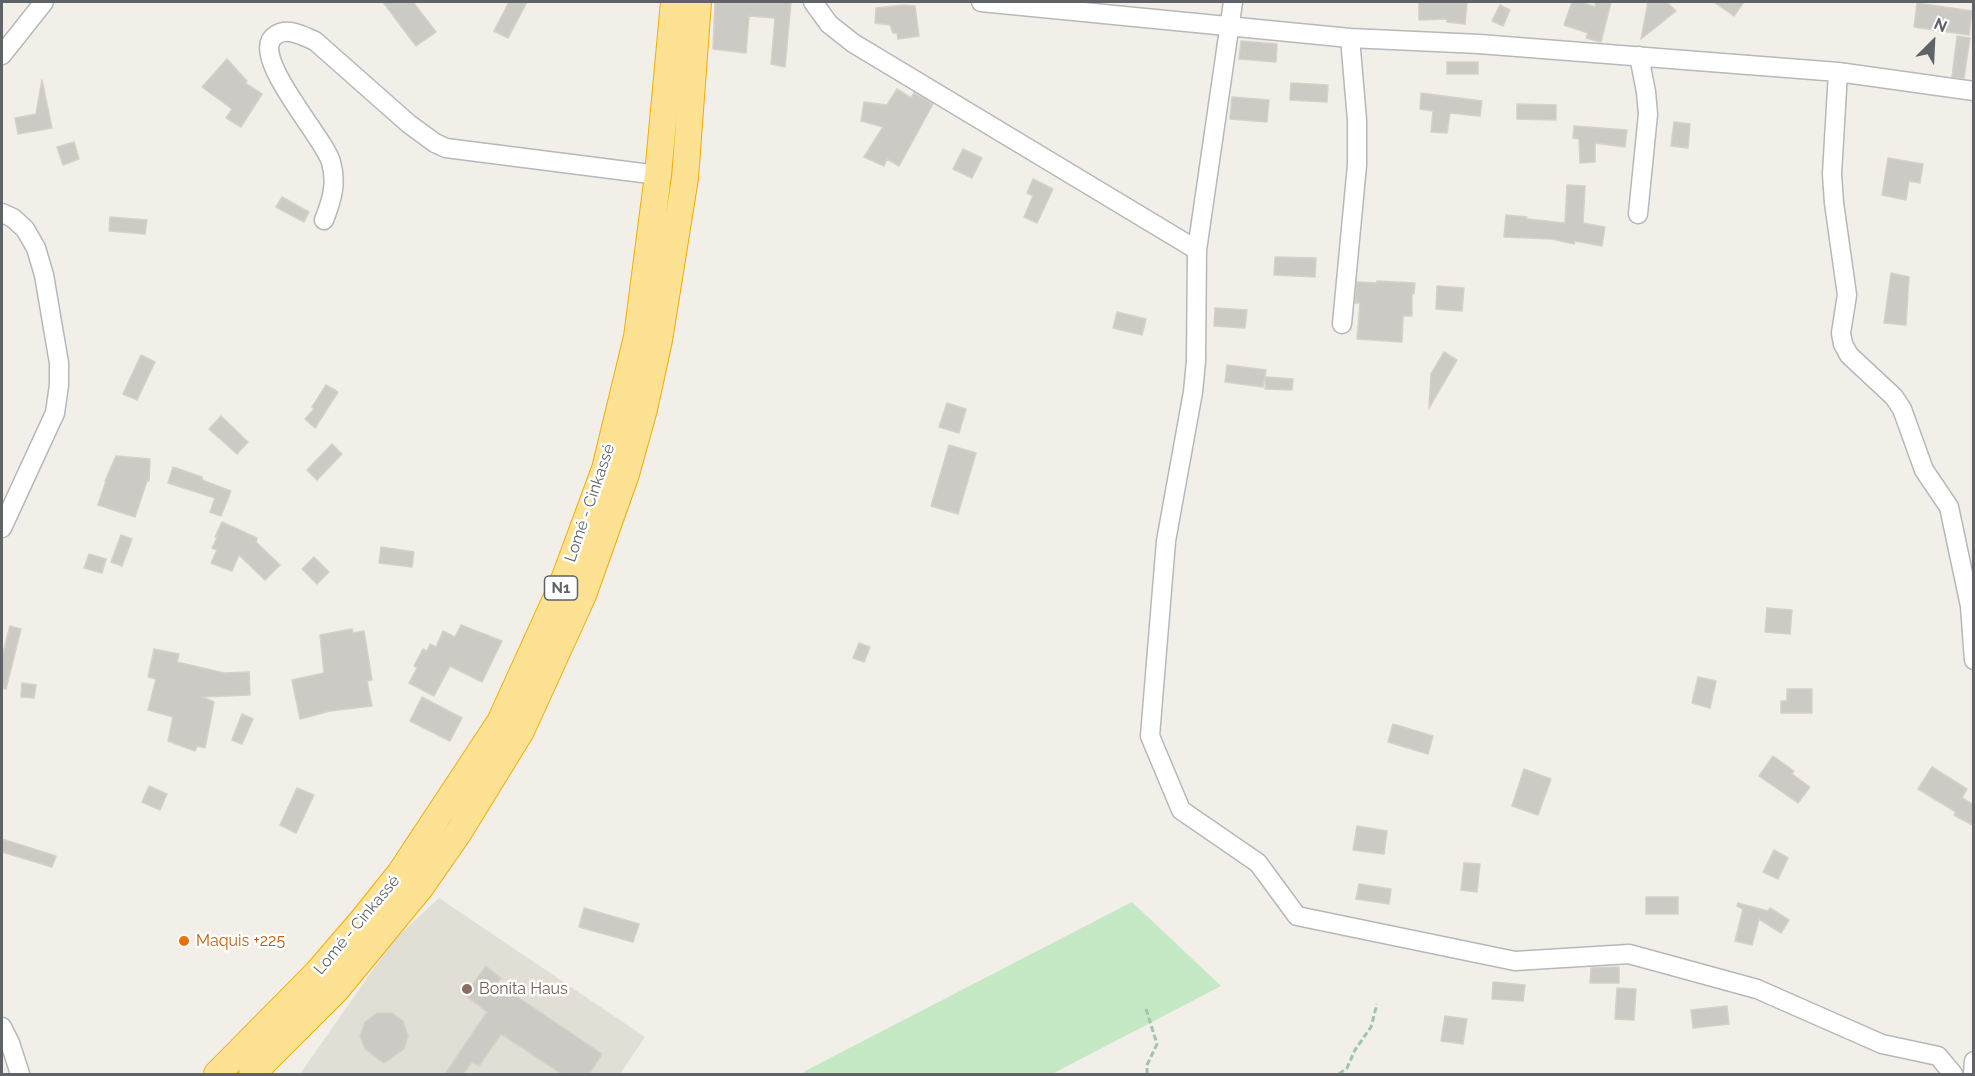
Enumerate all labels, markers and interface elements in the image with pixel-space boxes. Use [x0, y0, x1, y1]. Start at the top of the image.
north arrow [1903, 12, 1963, 72]
text: N [1931, 14, 1950, 36]
street label: Lomé - Cinkassé [561, 441, 619, 565]
road number: N1 [544, 576, 578, 600]
street label: Lomé - Cinkassé [310, 872, 404, 978]
place label: Maquis +225 [196, 931, 285, 951]
marker: Maquis +225 [177, 934, 191, 948]
place label: Bonita Haus [479, 979, 568, 999]
marker: Bonita Haus [460, 982, 474, 996]

